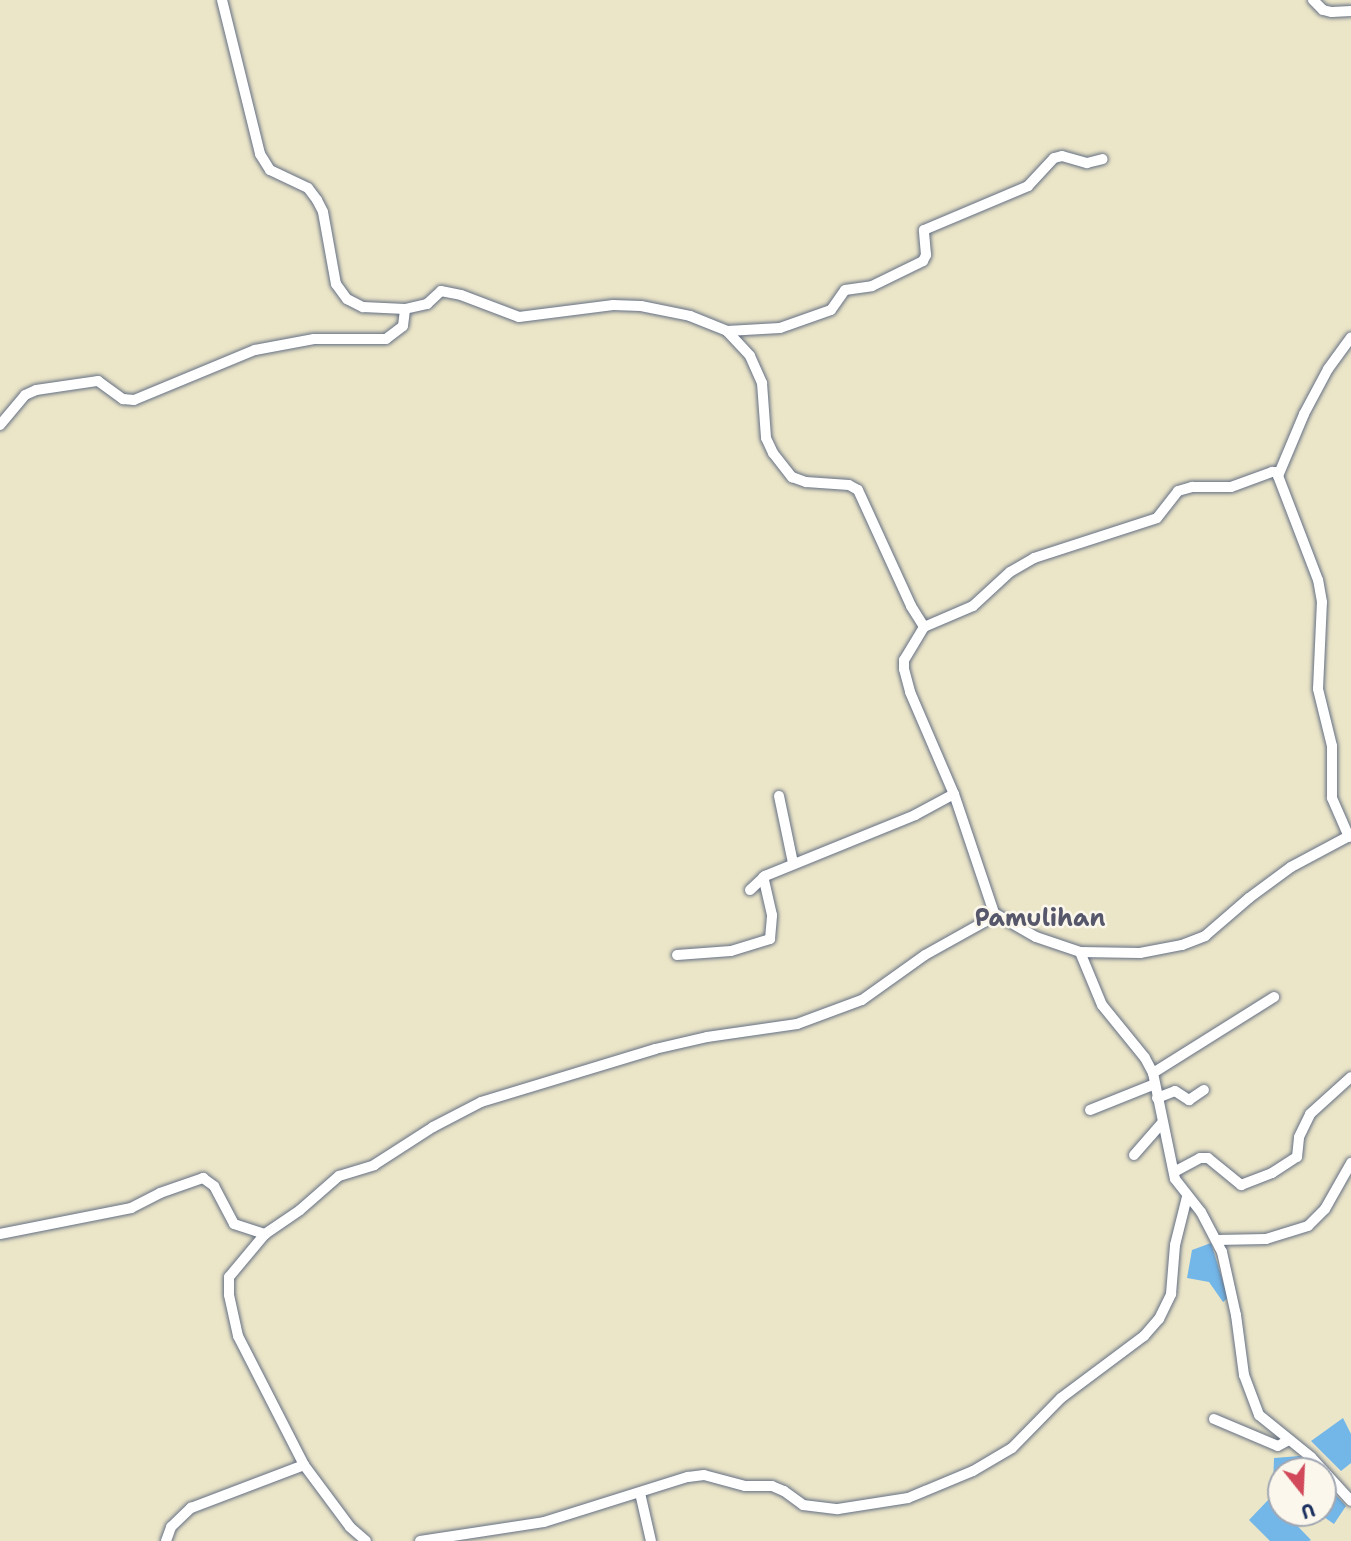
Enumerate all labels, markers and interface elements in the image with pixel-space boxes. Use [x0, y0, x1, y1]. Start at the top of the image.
district label: Pamulihan [975, 905, 1105, 933]
north arrow [1267, 1457, 1337, 1527]
text: U [1298, 1497, 1318, 1524]

